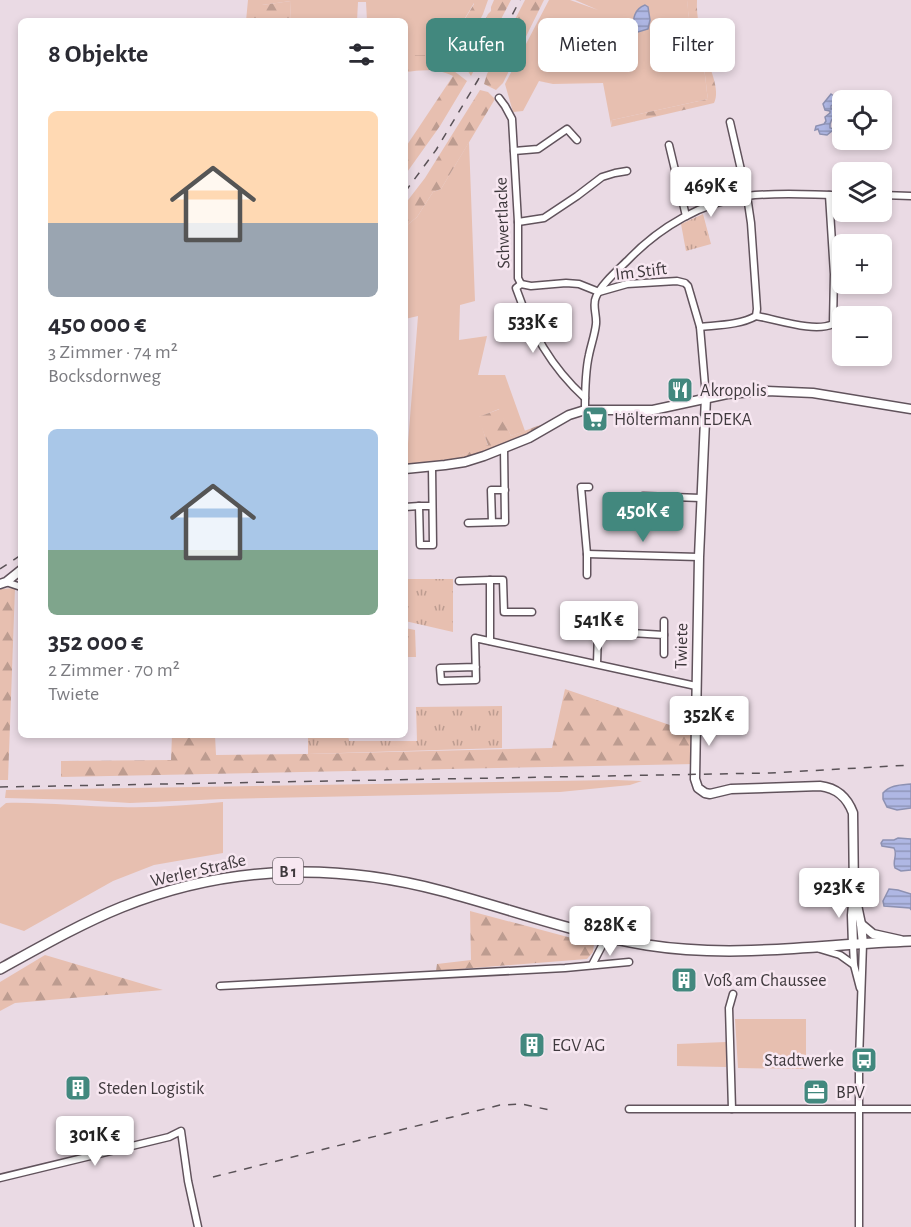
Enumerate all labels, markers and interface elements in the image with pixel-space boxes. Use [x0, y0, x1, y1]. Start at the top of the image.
chip: Kaufen [426, 18, 526, 72]
chip: Mieten [538, 18, 638, 72]
chip: Filter [650, 18, 735, 72]
icon: filters [345, 38, 378, 71]
text: 8 Objekte [48, 41, 148, 67]
map controls [832, 90, 892, 366]
button: locate [832, 90, 892, 150]
icon: home [159, 150, 267, 258]
button: layers [832, 162, 892, 222]
pin: 469K € [662, 167, 760, 218]
text: 469K € [684, 176, 738, 196]
street label: Schwertlacke [492, 177, 514, 269]
button: + [832, 234, 892, 294]
street label: Im Stift [614, 260, 668, 284]
pin: 533K € [484, 303, 582, 354]
button: − [832, 306, 892, 366]
text: 450 000 € [48, 311, 147, 337]
text: 533K € [508, 312, 558, 332]
text: 3 Zimmer · 74 m² [48, 342, 178, 362]
text: Bocksdornweg [48, 366, 161, 386]
restaurant icon: Akropolis [665, 375, 695, 405]
place label: Akropolis [700, 382, 767, 400]
supermarket icon: Höltermann EDEKA [580, 404, 610, 434]
place label: Höltermann EDEKA [614, 411, 753, 429]
icon: home [159, 468, 267, 576]
pin: 450K € [594, 492, 692, 543]
text: 450K € [616, 501, 670, 521]
pin: 541K € [550, 601, 648, 652]
text: 541K € [574, 610, 624, 630]
street label: Twiete [673, 623, 691, 669]
text: 352 000 € [48, 629, 143, 655]
text: 2 Zimmer · 70 m² [48, 660, 180, 680]
text: Twiete [48, 684, 99, 704]
pin: 352K € [660, 696, 758, 747]
text: 352K € [684, 705, 734, 725]
street label: Werler Straße [149, 851, 248, 891]
road number: B 1 [273, 858, 303, 884]
pin: 923K € [790, 868, 888, 919]
text: 923K € [813, 877, 865, 897]
pin: 828K € [561, 906, 659, 957]
text: 828K € [583, 915, 637, 935]
building icon: Voß am Chaussee [669, 965, 699, 995]
place label: Voß am Chaussee [704, 972, 827, 990]
building icon: EGV AG [517, 1030, 547, 1060]
place label: EGV AG [552, 1037, 605, 1055]
bus stop icon: Stadtwerke [849, 1045, 879, 1075]
place label: Stadtwerke [764, 1052, 844, 1070]
building icon: Steden Logistik [63, 1073, 93, 1103]
office icon: BPV [801, 1077, 831, 1107]
place label: Steden Logistik [98, 1080, 205, 1098]
place label: BPV [836, 1084, 866, 1102]
pin: 301K € [46, 1116, 144, 1167]
text: 301K € [70, 1125, 120, 1145]

